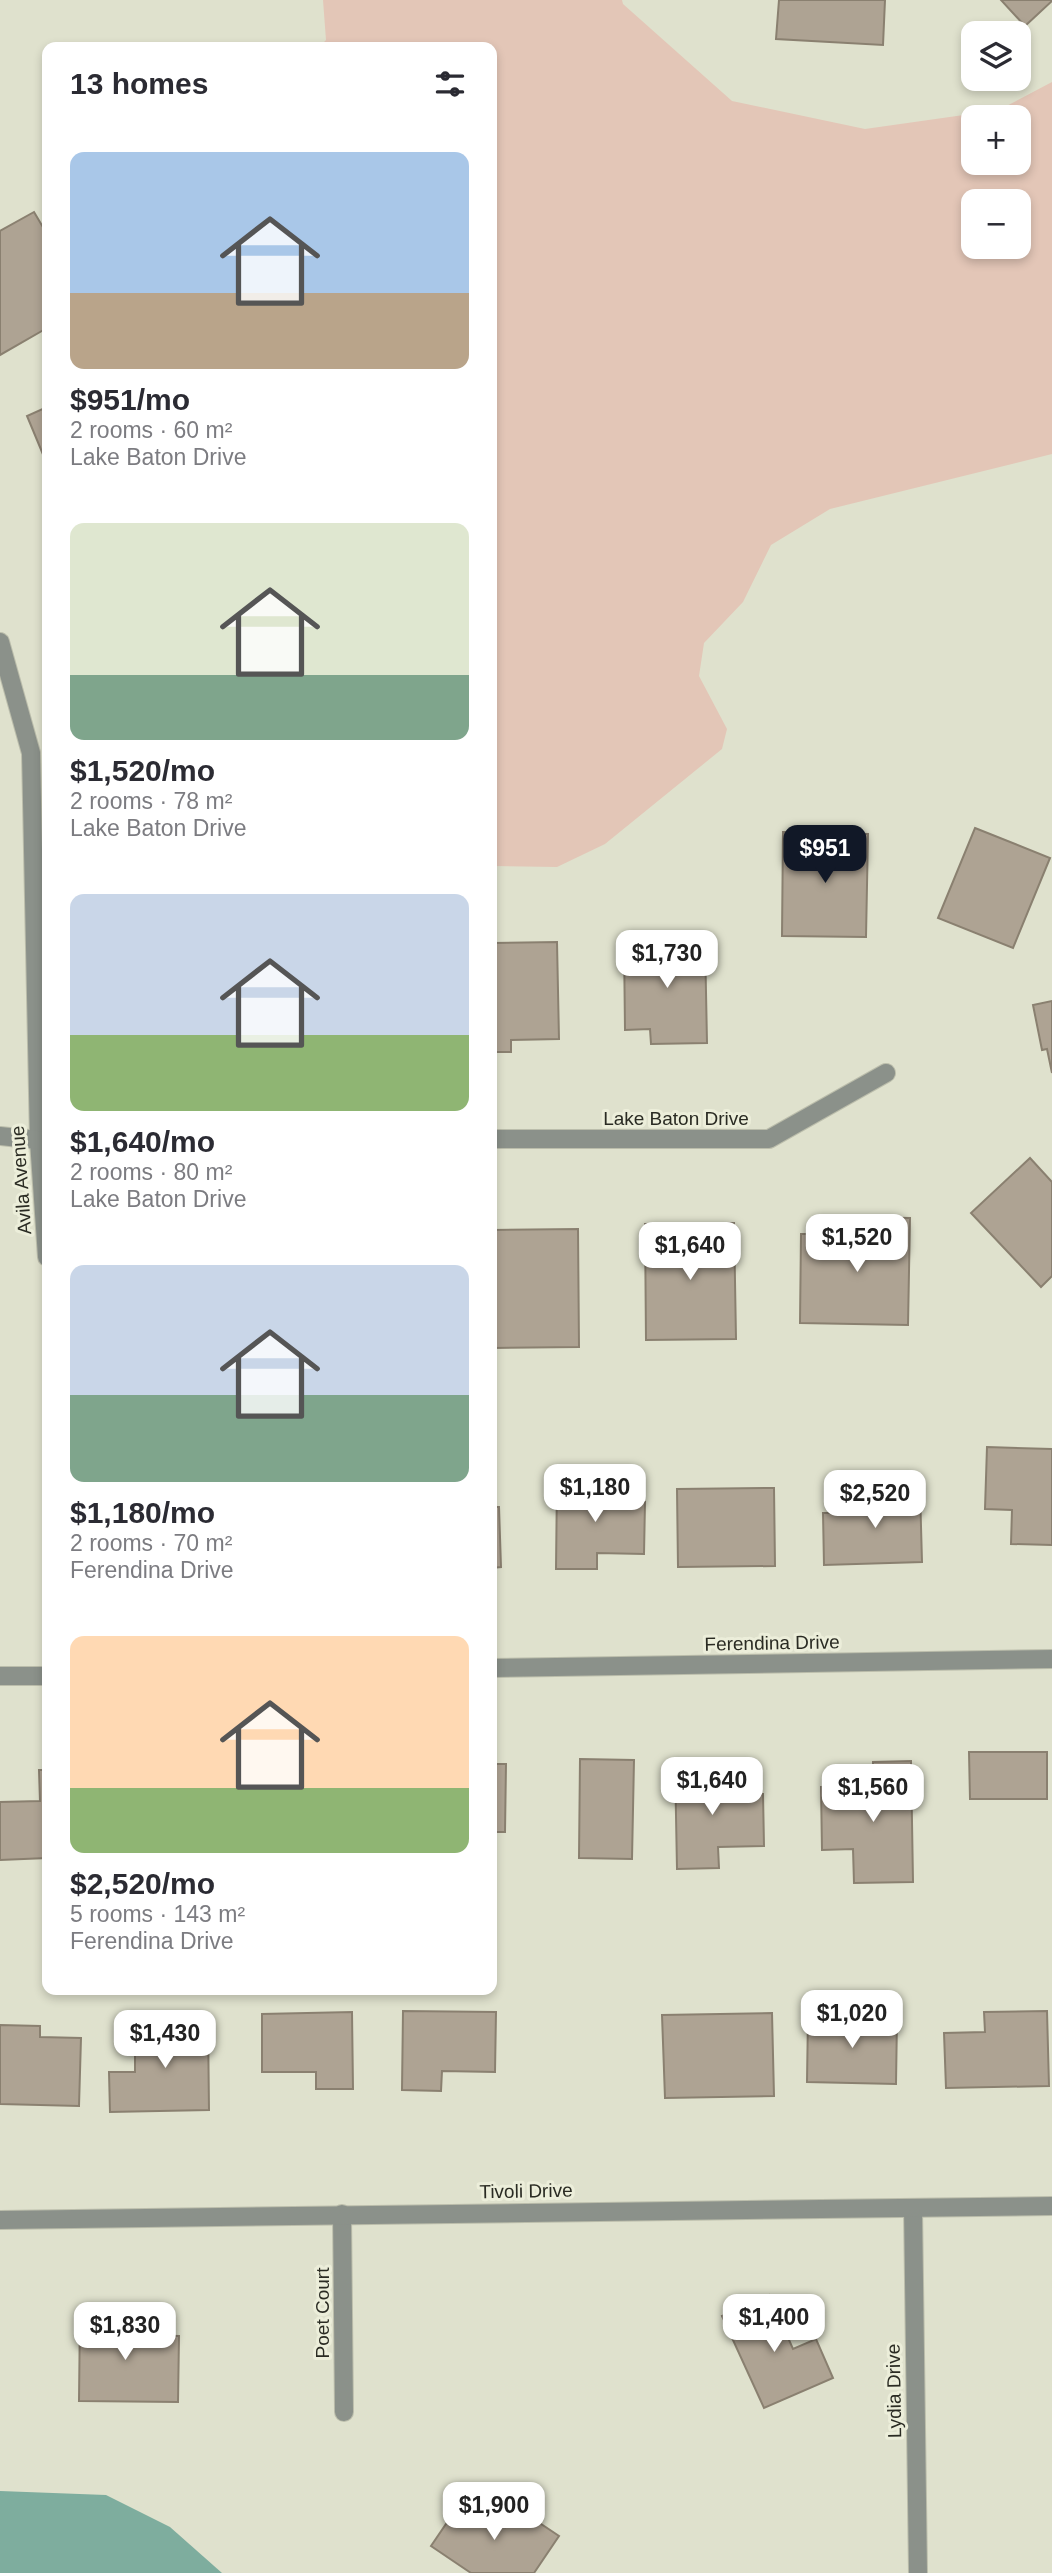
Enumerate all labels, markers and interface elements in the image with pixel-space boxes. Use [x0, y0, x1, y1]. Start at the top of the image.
map controls [961, 21, 1031, 259]
button: layers [961, 21, 1031, 91]
icon: filters [431, 65, 469, 103]
text: 13 homes [70, 67, 208, 100]
button: + [961, 105, 1031, 175]
button: − [961, 189, 1031, 259]
icon: home [207, 198, 333, 324]
text: $951/mo [70, 383, 190, 416]
text: 2 rooms · 60 m² [70, 417, 232, 443]
text: Lake Baton Drive [70, 444, 246, 470]
icon: home [207, 569, 333, 695]
text: $1,520/mo [70, 754, 215, 787]
text: 2 rooms · 78 m² [70, 788, 232, 814]
text: Lake Baton Drive [70, 815, 246, 841]
pin: $951 [784, 826, 866, 885]
text: $951 [799, 835, 851, 861]
pin: $1,730 [610, 930, 724, 990]
icon: home [207, 940, 333, 1066]
text: $1,730 [632, 940, 702, 966]
street label: Lake Baton Drive [603, 1108, 749, 1129]
street label: Avila Avenue [7, 1125, 35, 1235]
text: $1,640/mo [70, 1125, 215, 1158]
text: 2 rooms · 80 m² [70, 1159, 232, 1185]
text: Lake Baton Drive [70, 1186, 246, 1212]
pin: $1,520 [800, 1214, 914, 1274]
pin: $1,640 [633, 1222, 747, 1282]
text: $1,520 [822, 1224, 892, 1250]
text: $1,640 [655, 1232, 725, 1258]
icon: home [207, 1311, 333, 1437]
pin: $1,180 [538, 1464, 652, 1524]
pin: $2,520 [818, 1470, 932, 1530]
text: $1,180 [560, 1474, 630, 1500]
text: $2,520 [840, 1480, 910, 1506]
text: $1,180/mo [70, 1496, 215, 1529]
text: 2 rooms · 70 m² [70, 1530, 232, 1556]
text: Ferendina Drive [70, 1557, 234, 1583]
street label: Ferendina Drive [704, 1631, 840, 1655]
icon: home [207, 1682, 333, 1808]
pin: $1,640 [655, 1758, 769, 1817]
pin: $1,560 [816, 1764, 930, 1824]
text: $1,640 [677, 1767, 747, 1793]
text: $1,560 [838, 1774, 908, 1800]
text: $2,520/mo [70, 1867, 215, 1900]
text: 5 rooms · 143 m² [70, 1901, 245, 1927]
text: Ferendina Drive [70, 1928, 234, 1954]
pin: $1,020 [795, 1990, 909, 2050]
text: $1,020 [817, 2000, 887, 2026]
pin: $1,430 [108, 2010, 222, 2070]
text: $1,430 [130, 2020, 200, 2046]
street label: Tivoli Drive [479, 2180, 573, 2202]
street label: Poet Court [312, 2267, 333, 2358]
pin: $1,400 [717, 2294, 831, 2354]
pin: $1,830 [68, 2302, 182, 2362]
text: $1,400 [739, 2304, 809, 2330]
text: $1,830 [90, 2312, 160, 2338]
street label: Lydia Drive [883, 2344, 905, 2438]
pin: $1,900 [437, 2482, 551, 2542]
text: $1,900 [459, 2492, 529, 2518]

